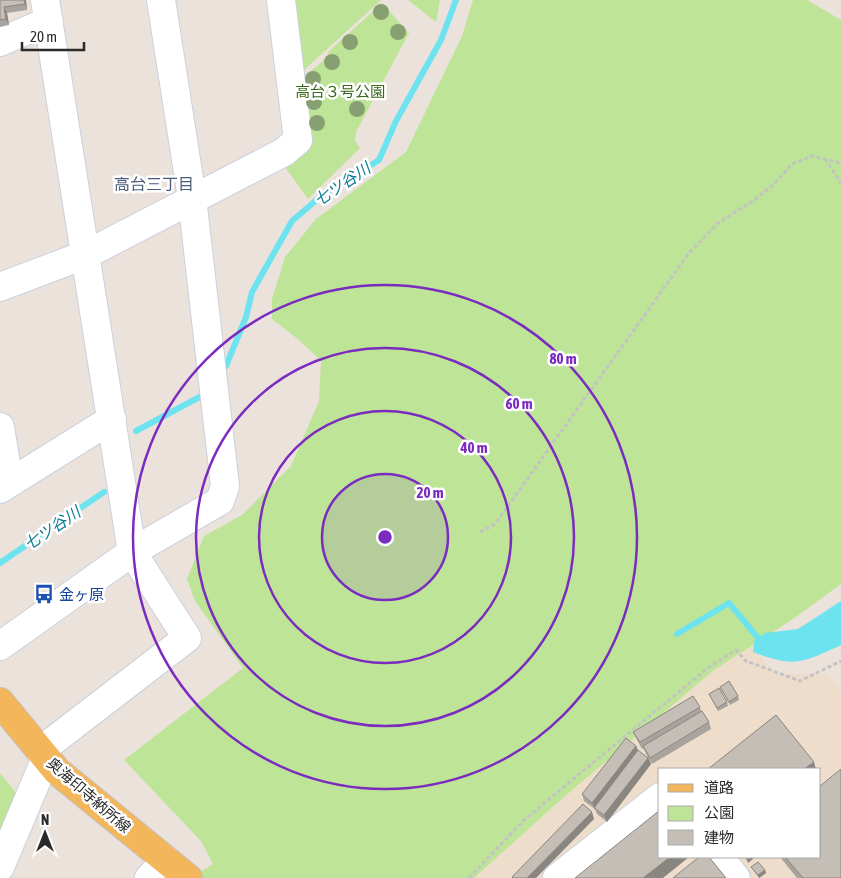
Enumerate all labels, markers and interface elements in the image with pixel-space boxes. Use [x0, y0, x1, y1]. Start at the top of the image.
scale bar [22, 20, 85, 52]
text: 20 m [30, 28, 57, 45]
park label: 高台３号公園 [295, 83, 385, 100]
water label: 七ツ谷川 [310, 158, 375, 209]
district label: 高台三丁目 [114, 175, 194, 193]
text: 80 m [550, 350, 577, 367]
text: 60 m [506, 395, 533, 412]
text: 40 m [460, 439, 488, 456]
text: 20 m [417, 484, 444, 501]
water label: 七ツ谷川 [20, 502, 85, 553]
centre of rings [376, 528, 394, 546]
bus stop icon: 金ヶ原 [33, 583, 55, 605]
place label: 金ヶ原 [59, 586, 104, 603]
street label: 奥海印寺納所線 [44, 754, 134, 836]
legend [658, 768, 821, 858]
text: 道路 [704, 779, 734, 796]
text: 公園 [704, 804, 734, 821]
north arrow [20, 808, 70, 858]
text: N [41, 812, 49, 828]
text: 建物 [704, 829, 734, 846]

